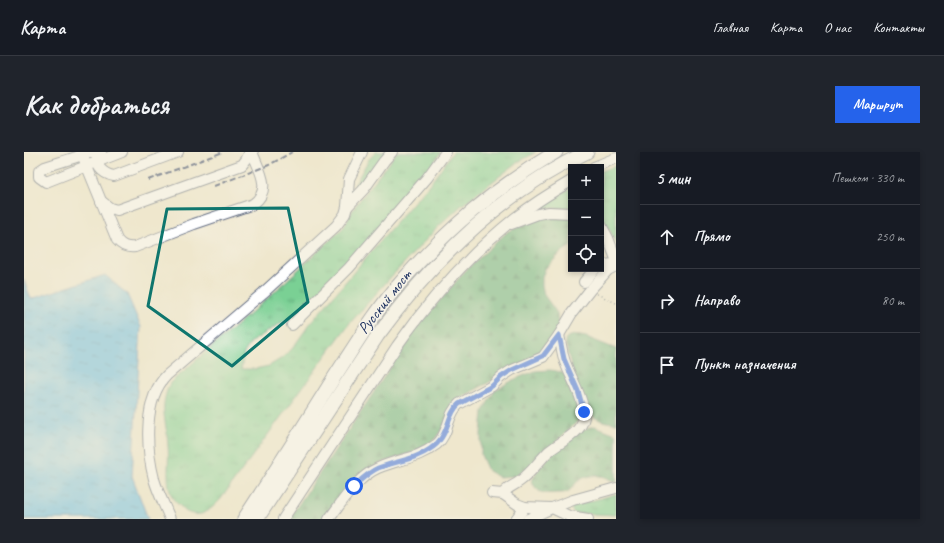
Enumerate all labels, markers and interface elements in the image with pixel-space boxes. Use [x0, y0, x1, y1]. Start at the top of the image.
text: Карта [20, 16, 65, 40]
text: Главная [713, 19, 748, 36]
text: Карта [770, 19, 802, 36]
text: О нас [824, 19, 851, 36]
text: Контакты [873, 19, 924, 36]
button: Маршрут [835, 86, 920, 123]
text: Как добраться [24, 87, 169, 122]
map controls [568, 164, 604, 272]
button: + [568, 164, 604, 200]
text: 5 мин [656, 168, 690, 189]
text: Пешком · 330 m [831, 170, 904, 186]
button: − [568, 200, 604, 236]
icon: ahead [656, 226, 678, 248]
text: Прямо [694, 227, 730, 246]
text: 250 m [876, 229, 904, 245]
button: locate [568, 236, 604, 272]
street label: Русский мост [353, 265, 417, 338]
icon: right [656, 290, 678, 312]
text: Направо [694, 291, 740, 310]
text: 80 m [882, 293, 904, 309]
icon: arrive [656, 354, 678, 376]
text: Пункт назначения [694, 355, 796, 374]
route end [575, 403, 593, 421]
route start [345, 477, 363, 495]

